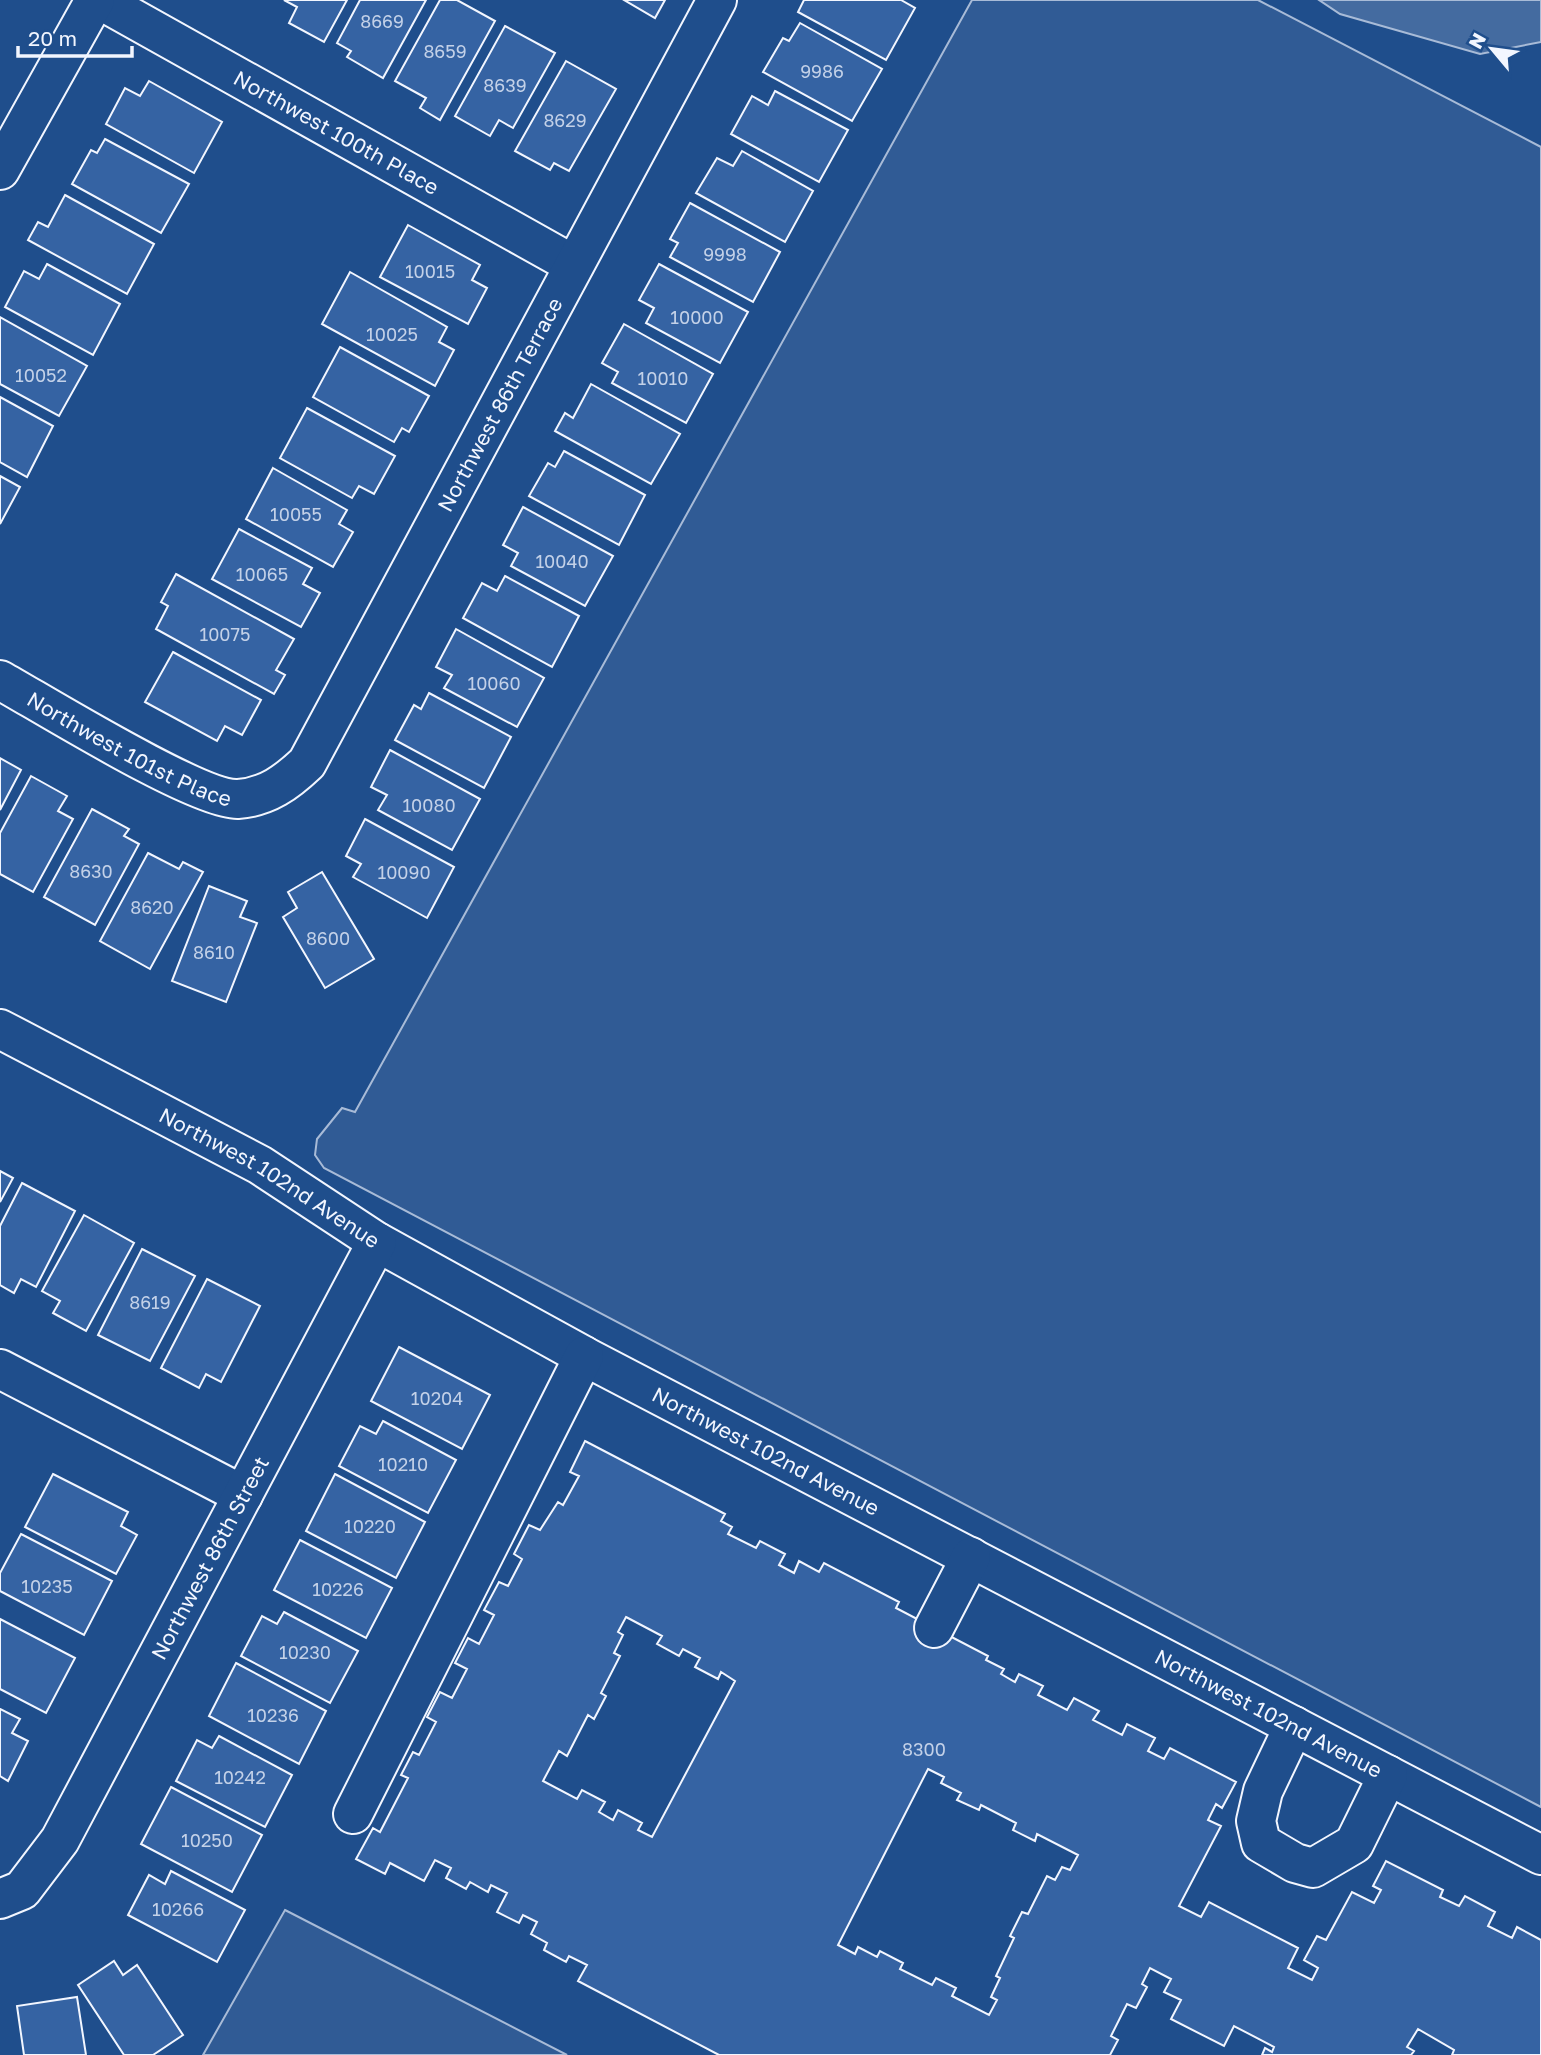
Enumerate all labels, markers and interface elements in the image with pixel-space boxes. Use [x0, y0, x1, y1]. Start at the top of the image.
house number: 8669 [360, 10, 404, 32]
scale bar [18, 14, 131, 58]
north arrow [1457, 14, 1527, 84]
text: 20 m [28, 25, 77, 51]
text: N [1463, 29, 1490, 52]
house number: 8659 [423, 40, 467, 62]
house number: 9986 [800, 60, 844, 82]
street label: Northwest 100th Place [229, 65, 444, 200]
house number: 8639 [483, 74, 527, 96]
house number: 8629 [543, 109, 587, 131]
house number: 9998 [703, 243, 747, 265]
house number: 10015 [405, 260, 455, 282]
street label: Northwest 86th Terrace [432, 293, 568, 516]
house number: 10000 [670, 306, 724, 328]
house number: 10025 [366, 323, 418, 345]
house number: 10052 [15, 364, 67, 386]
house number: 10010 [638, 367, 688, 389]
house number: 10055 [270, 503, 322, 525]
house number: 10040 [535, 550, 589, 572]
house number: 10065 [236, 563, 288, 585]
house number: 10075 [199, 623, 251, 645]
house number: 10060 [467, 672, 521, 694]
street label: Northwest 101st Place [23, 686, 234, 811]
house number: 10080 [402, 794, 456, 816]
house number: 8630 [69, 860, 113, 882]
house number: 10090 [377, 861, 431, 883]
house number: 8620 [130, 896, 174, 918]
house number: 8600 [306, 927, 350, 949]
house number: 8610 [193, 941, 235, 963]
street label: Northwest 102nd Avenue [155, 1102, 385, 1253]
house number: 8619 [129, 1291, 171, 1313]
street label: Northwest 102nd Avenue [648, 1381, 884, 1521]
house number: 10204 [411, 1387, 463, 1409]
street label: Northwest 86th Street [145, 1452, 274, 1664]
house number: 10210 [378, 1453, 428, 1475]
house number: 10220 [344, 1515, 396, 1537]
house number: 10235 [21, 1575, 73, 1597]
house number: 10226 [312, 1578, 364, 1600]
house number: 10230 [279, 1641, 331, 1663]
street label: Northwest 102nd Avenue [1151, 1643, 1387, 1783]
house number: 10236 [247, 1704, 299, 1726]
house number: 8300 [902, 1738, 946, 1760]
house number: 10242 [214, 1766, 266, 1788]
house number: 10250 [181, 1829, 233, 1851]
house number: 10266 [152, 1898, 204, 1920]

